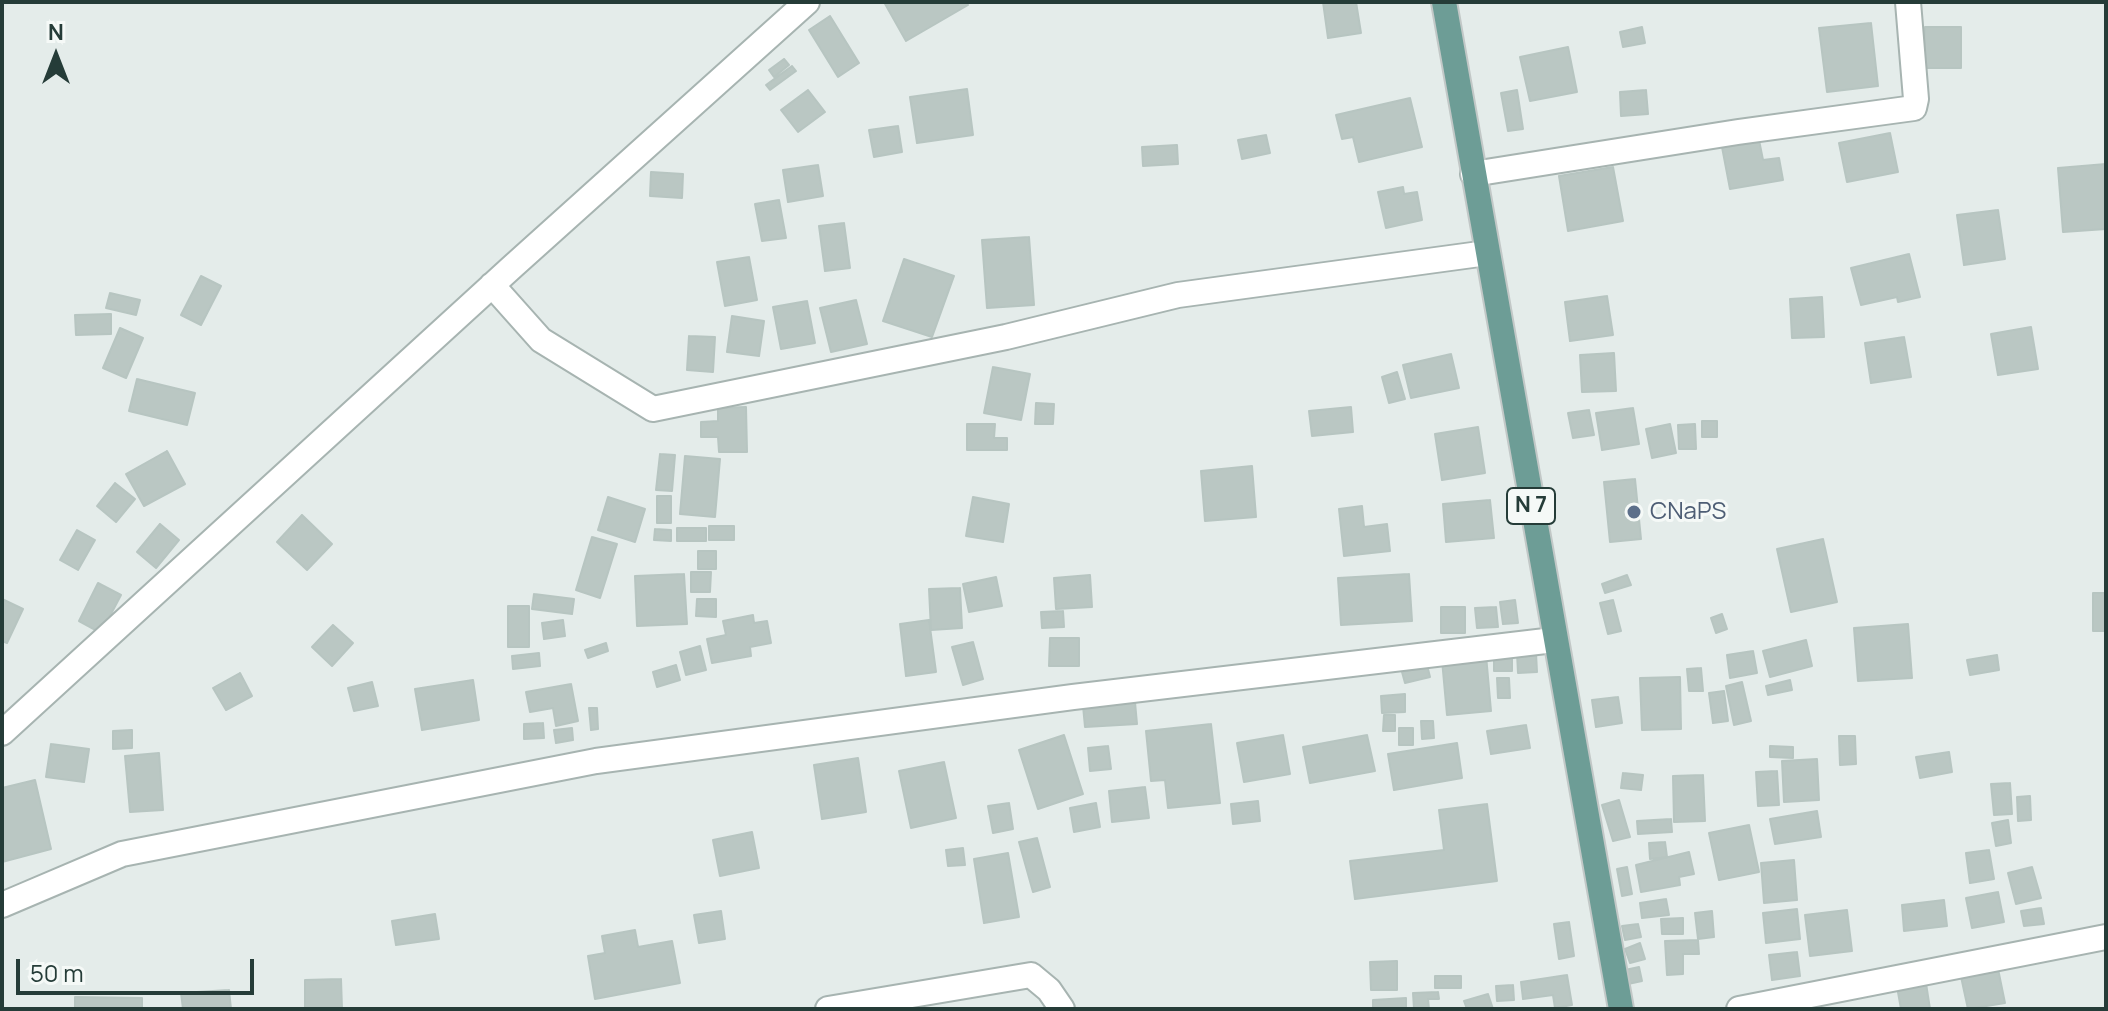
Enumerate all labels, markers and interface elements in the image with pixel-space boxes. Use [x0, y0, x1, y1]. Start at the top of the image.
north arrow [16, 16, 96, 96]
text: N [48, 17, 64, 47]
road number: N 7 [1507, 488, 1555, 524]
place label: CNaPS [1650, 498, 1726, 526]
marker: CNaPS [1625, 503, 1643, 521]
scale bar [20, 943, 258, 993]
text: 50 m [30, 956, 84, 989]

